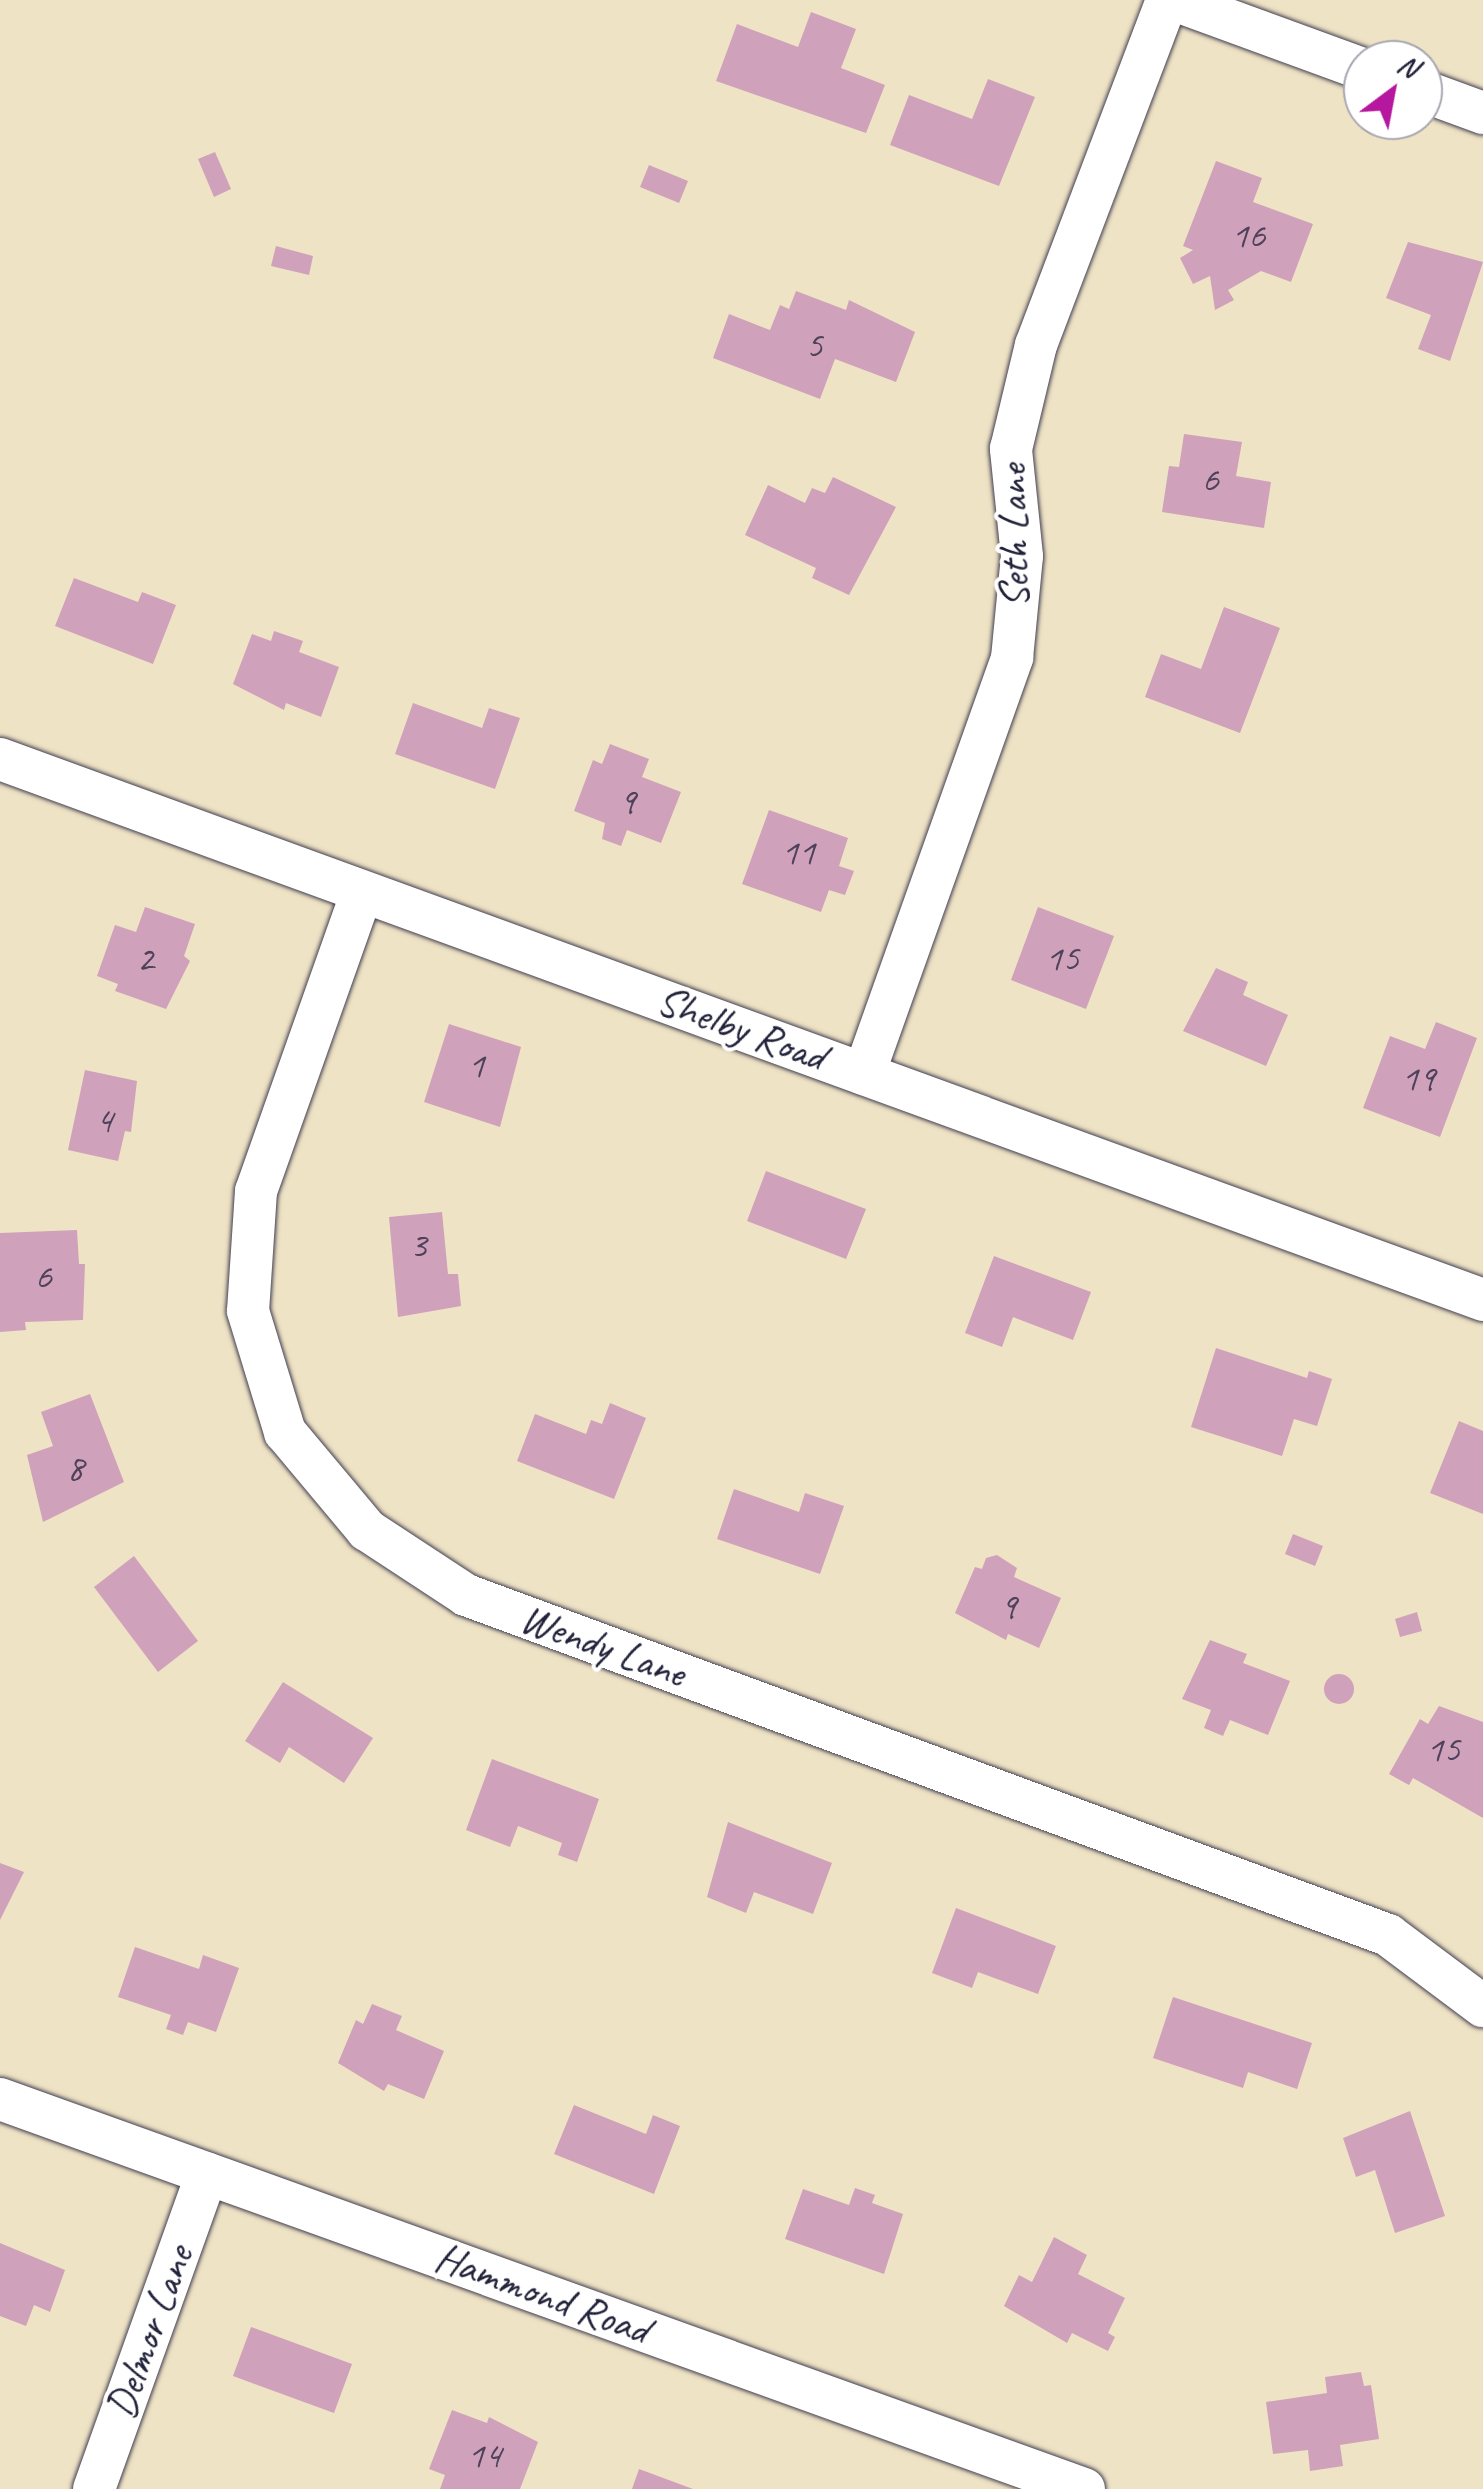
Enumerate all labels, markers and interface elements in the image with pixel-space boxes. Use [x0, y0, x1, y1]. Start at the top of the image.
north arrow [1343, 40, 1443, 140]
text: N [1391, 46, 1425, 85]
house number: 16 [1231, 212, 1265, 258]
house number: 5 [805, 322, 823, 368]
house number: 6 [1201, 456, 1219, 502]
street label: Seth Lane [988, 463, 1040, 609]
house number: 9 [618, 778, 636, 824]
house number: 11 [781, 829, 815, 875]
house number: 15 [1045, 935, 1079, 981]
house number: 2 [136, 936, 154, 982]
street label: Shelby Road [650, 975, 832, 1083]
house number: 1 [467, 1042, 485, 1088]
house number: 19 [1401, 1055, 1435, 1101]
house number: 4 [95, 1097, 113, 1143]
house number: 3 [409, 1222, 427, 1268]
house number: 6 [34, 1253, 52, 1299]
house number: 8 [66, 1445, 84, 1491]
house number: 9 [999, 1583, 1017, 1629]
street label: Wendy Lane [513, 1593, 693, 1699]
house number: 15 [1426, 1726, 1460, 1772]
street label: Hammond Road [429, 2232, 655, 2356]
street label: Delmor Lane [95, 2239, 205, 2425]
house number: 14 [467, 2432, 501, 2478]

